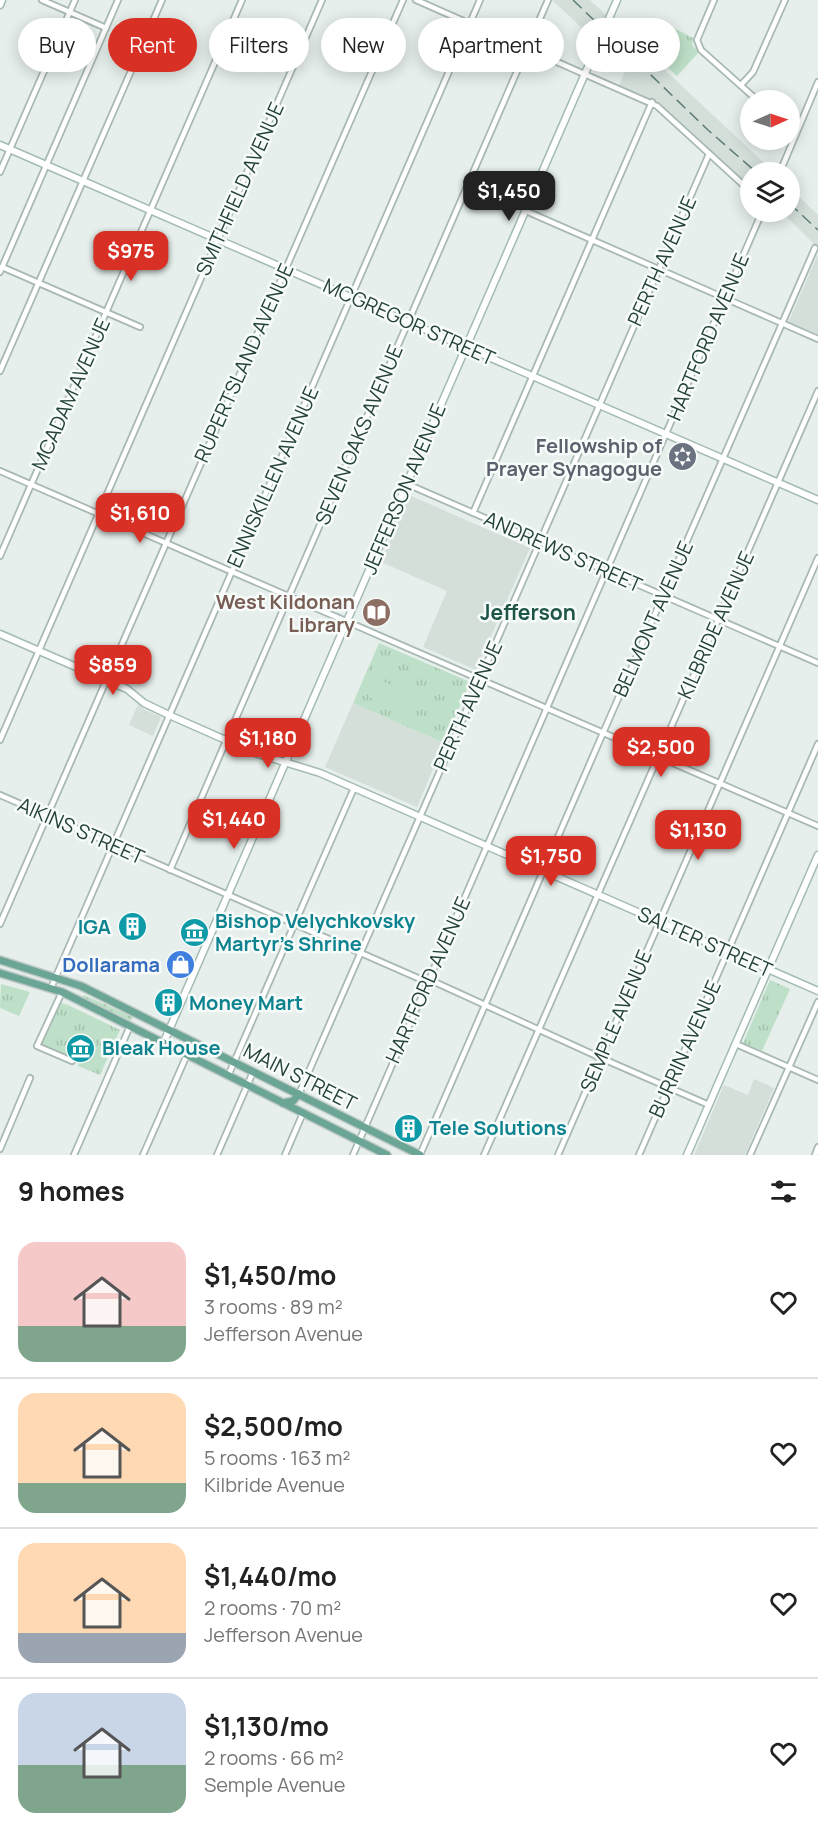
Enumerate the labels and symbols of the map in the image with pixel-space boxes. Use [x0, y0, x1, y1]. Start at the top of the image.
north arrow [740, 90, 800, 150]
street label: SMITHFIELD AVENUE [189, 98, 290, 280]
pin: $1,450 [460, 171, 558, 222]
street label: PERTH AVENUE [621, 192, 702, 330]
pin: $975 [95, 231, 167, 282]
street label: HARTFORD AVENUE [660, 249, 755, 425]
street label: RUPERTSLAND AVENUE [188, 259, 300, 466]
street label: MCGREGOR STREET [319, 272, 499, 372]
street label: MCADAM AVENUE [25, 313, 116, 474]
street label: SEVEN OAKS AVENUE [308, 341, 409, 529]
street label: ENNISKILLEN AVENUE [220, 382, 325, 572]
street label: JEFFERSON AVENUE [355, 399, 452, 578]
place label: Fellowship of Prayer Synagogue [486, 432, 662, 482]
synagogue icon: Fellowship of Prayer Synagogue [667, 441, 699, 473]
pin: $1,610 [91, 493, 189, 544]
street label: ANDREWS STREET [480, 505, 646, 598]
street label: BELMONT AVENUE [606, 537, 699, 701]
street label: KILBRIDE AVENUE [671, 547, 760, 703]
place label: West Kildonan Library [216, 588, 356, 638]
library icon: West Kildonan Library [360, 597, 392, 629]
district label: Jefferson [480, 598, 576, 626]
street label: PERTH AVENUE [427, 637, 508, 775]
pin: $859 [77, 645, 149, 696]
pin: $1,180 [219, 718, 317, 769]
pin: $2,500 [612, 727, 710, 778]
street label: AIKINS STREET [14, 791, 149, 870]
pin: $1,440 [185, 799, 283, 850]
pin: $1,130 [649, 810, 747, 861]
pin: $1,750 [502, 836, 600, 887]
street label: HARTFORD AVENUE [379, 892, 476, 1067]
street label: SALTER STREET [634, 900, 777, 983]
place label: Bishop Velychkovsky Martyr’s Shrine [215, 907, 416, 957]
building icon: IGA [116, 911, 148, 943]
place label: IGA [78, 913, 112, 940]
museum icon: Bishop Velychkovsky Martyr’s Shrine [178, 916, 210, 948]
street label: SEMPLE AVENUE [573, 946, 658, 1096]
shop icon: Dollarama [165, 949, 197, 981]
place label: Dollarama [62, 951, 160, 978]
street label: BURRIN AVENUE [642, 976, 727, 1122]
building icon: Money Mart [152, 987, 184, 1019]
place label: Money Mart [189, 989, 303, 1016]
museum icon: Bleak House [65, 1032, 97, 1064]
place label: Bleak House [102, 1034, 221, 1061]
street label: MAIN STREET [239, 1037, 361, 1117]
building icon: Tele Solutions [392, 1112, 424, 1144]
place label: Tele Solutions [429, 1114, 567, 1141]

